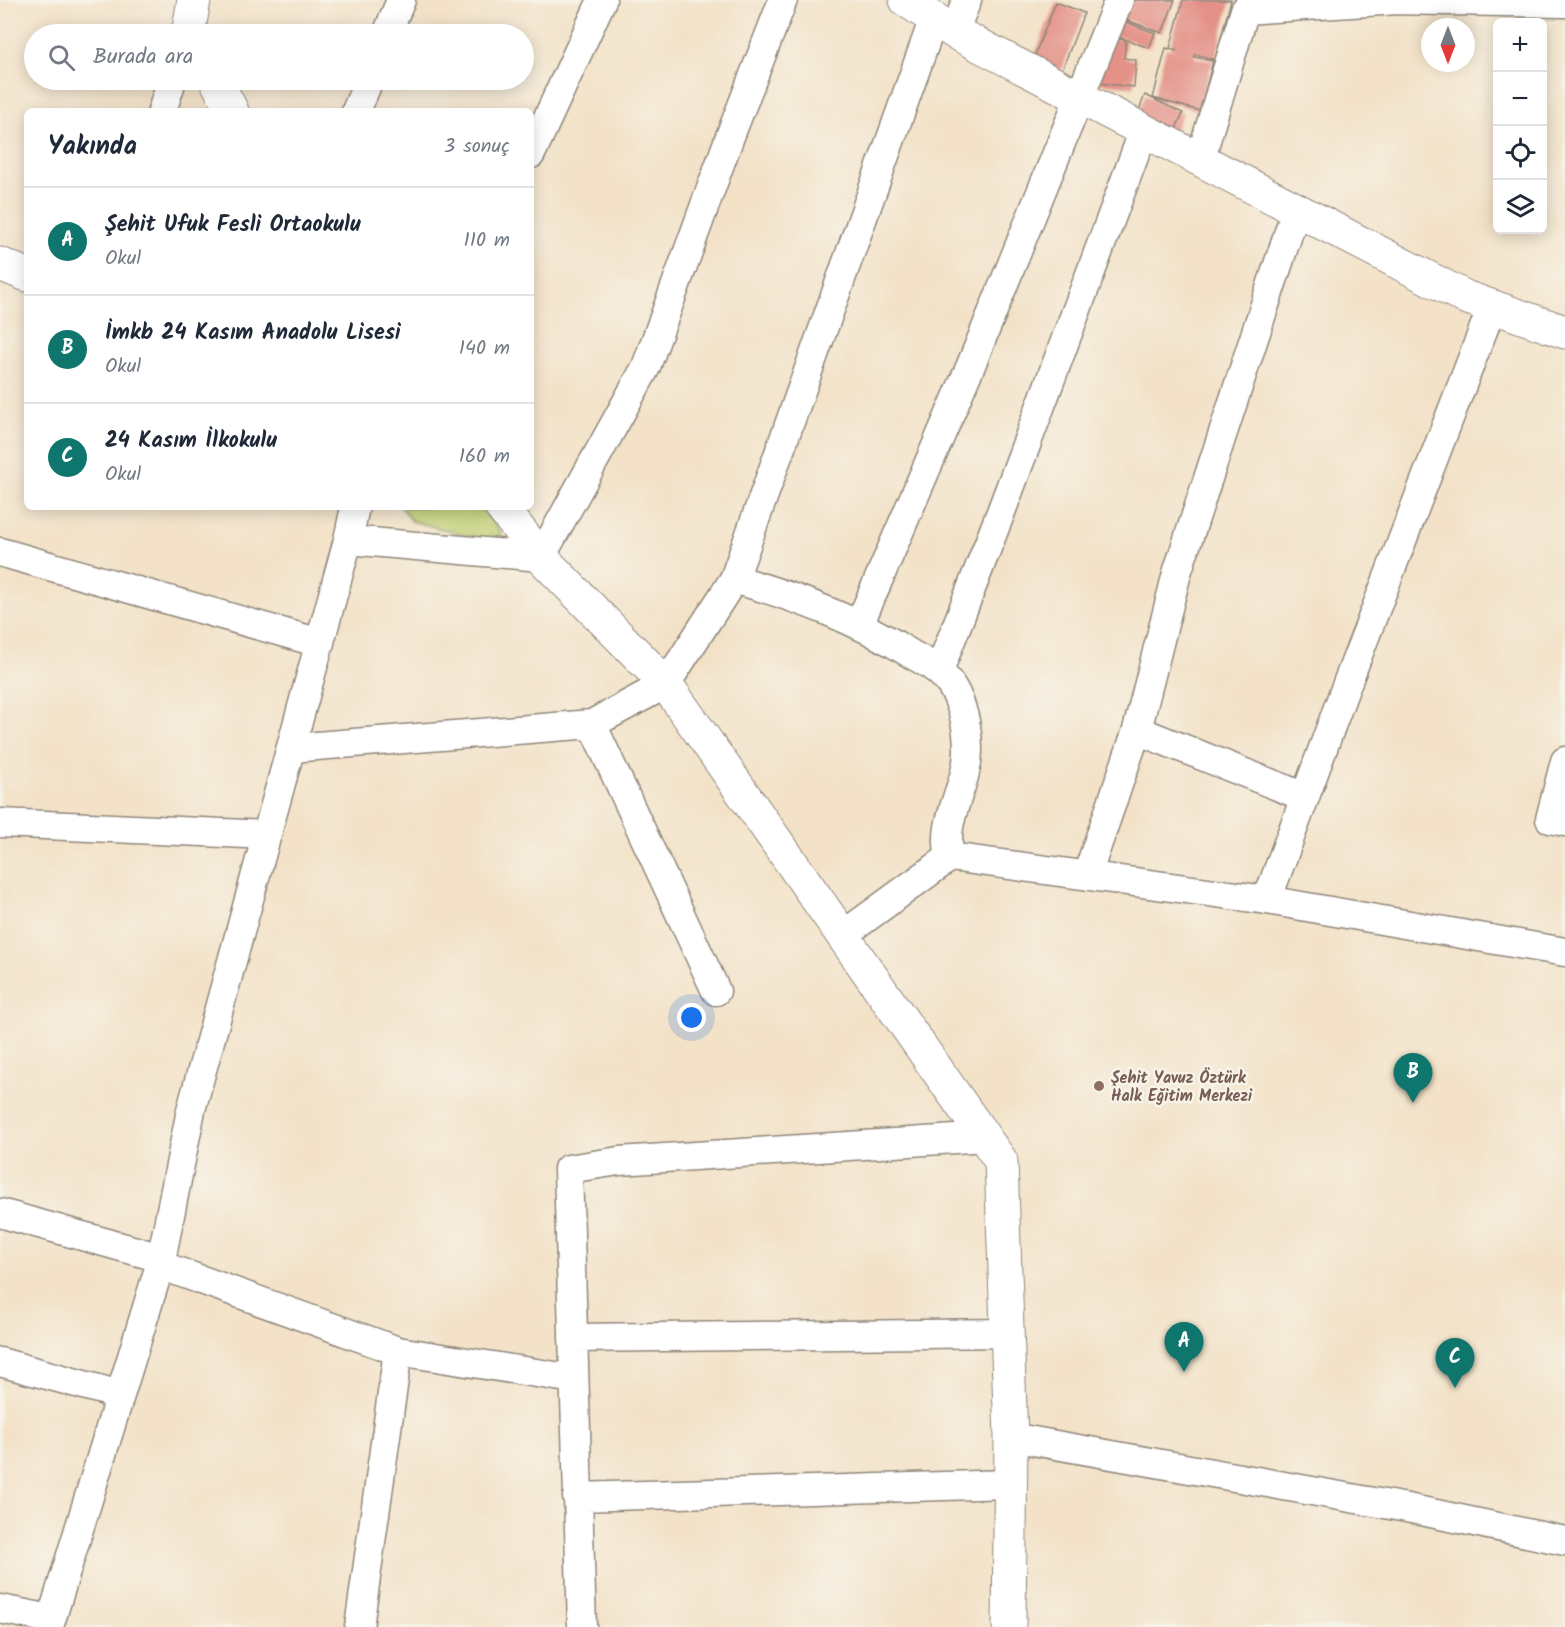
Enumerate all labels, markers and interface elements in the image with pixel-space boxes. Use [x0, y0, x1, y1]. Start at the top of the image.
north arrow [1421, 18, 1475, 72]
map controls [1493, 18, 1547, 234]
button: + [1493, 18, 1547, 72]
search box [24, 24, 534, 90]
text: Burada ara [93, 40, 193, 75]
icon: search [45, 41, 78, 74]
button: − [1493, 72, 1547, 126]
text: Yakında [48, 126, 137, 168]
button: locate [1493, 126, 1547, 180]
text: 3 sonuç [444, 131, 510, 163]
button: layers [1493, 180, 1547, 234]
text: Şehit Ufuk Fesli Ortaokulu [105, 208, 361, 243]
text: A [61, 225, 74, 257]
text: 110 m [464, 225, 510, 257]
text: Okul [105, 243, 141, 275]
text: İmkb 24 Kasım Anadolu Lisesi [105, 316, 401, 351]
text: B [61, 333, 74, 365]
text: 140 m [459, 333, 510, 365]
text: Okul [105, 351, 141, 383]
text: 24 Kasım İlkokulu [105, 424, 277, 459]
text: C [61, 441, 74, 473]
text: 160 m [459, 441, 510, 473]
text: Okul [105, 459, 141, 491]
your location [677, 1003, 706, 1032]
pin: B [1394, 1054, 1432, 1103]
place label: Şehit Yavuz Öztürk Halk Eğitim Merkezi [1111, 1066, 1253, 1109]
marker: Şehit Yavuz Öztürk Halk Eğitim Merkezi [1092, 1079, 1106, 1093]
pin: A [1164, 1322, 1204, 1372]
pin: C [1436, 1338, 1474, 1388]

